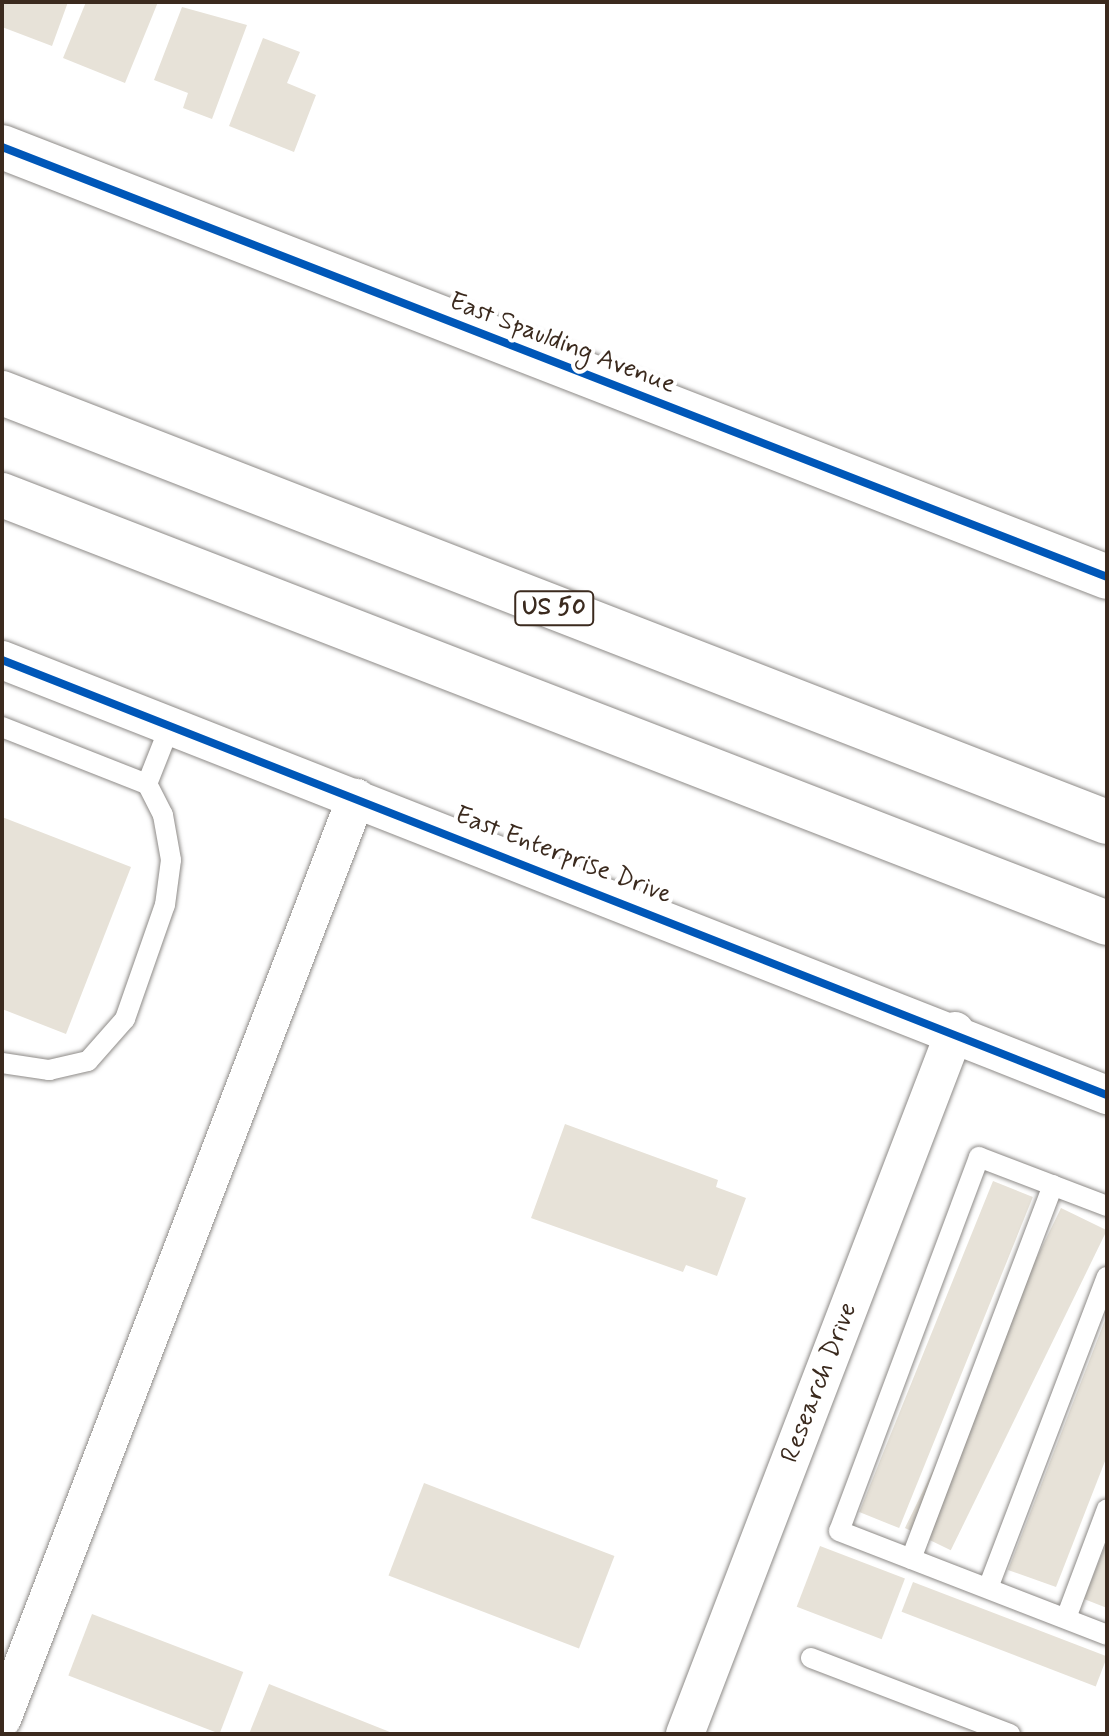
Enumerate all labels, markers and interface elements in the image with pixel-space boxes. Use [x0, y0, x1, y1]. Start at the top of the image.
street label: East Spaulding Avenue [444, 286, 680, 402]
road number: US 50 [514, 588, 594, 628]
street label: East Enterprise Drive [450, 800, 676, 912]
street label: Research Drive [775, 1299, 865, 1467]

